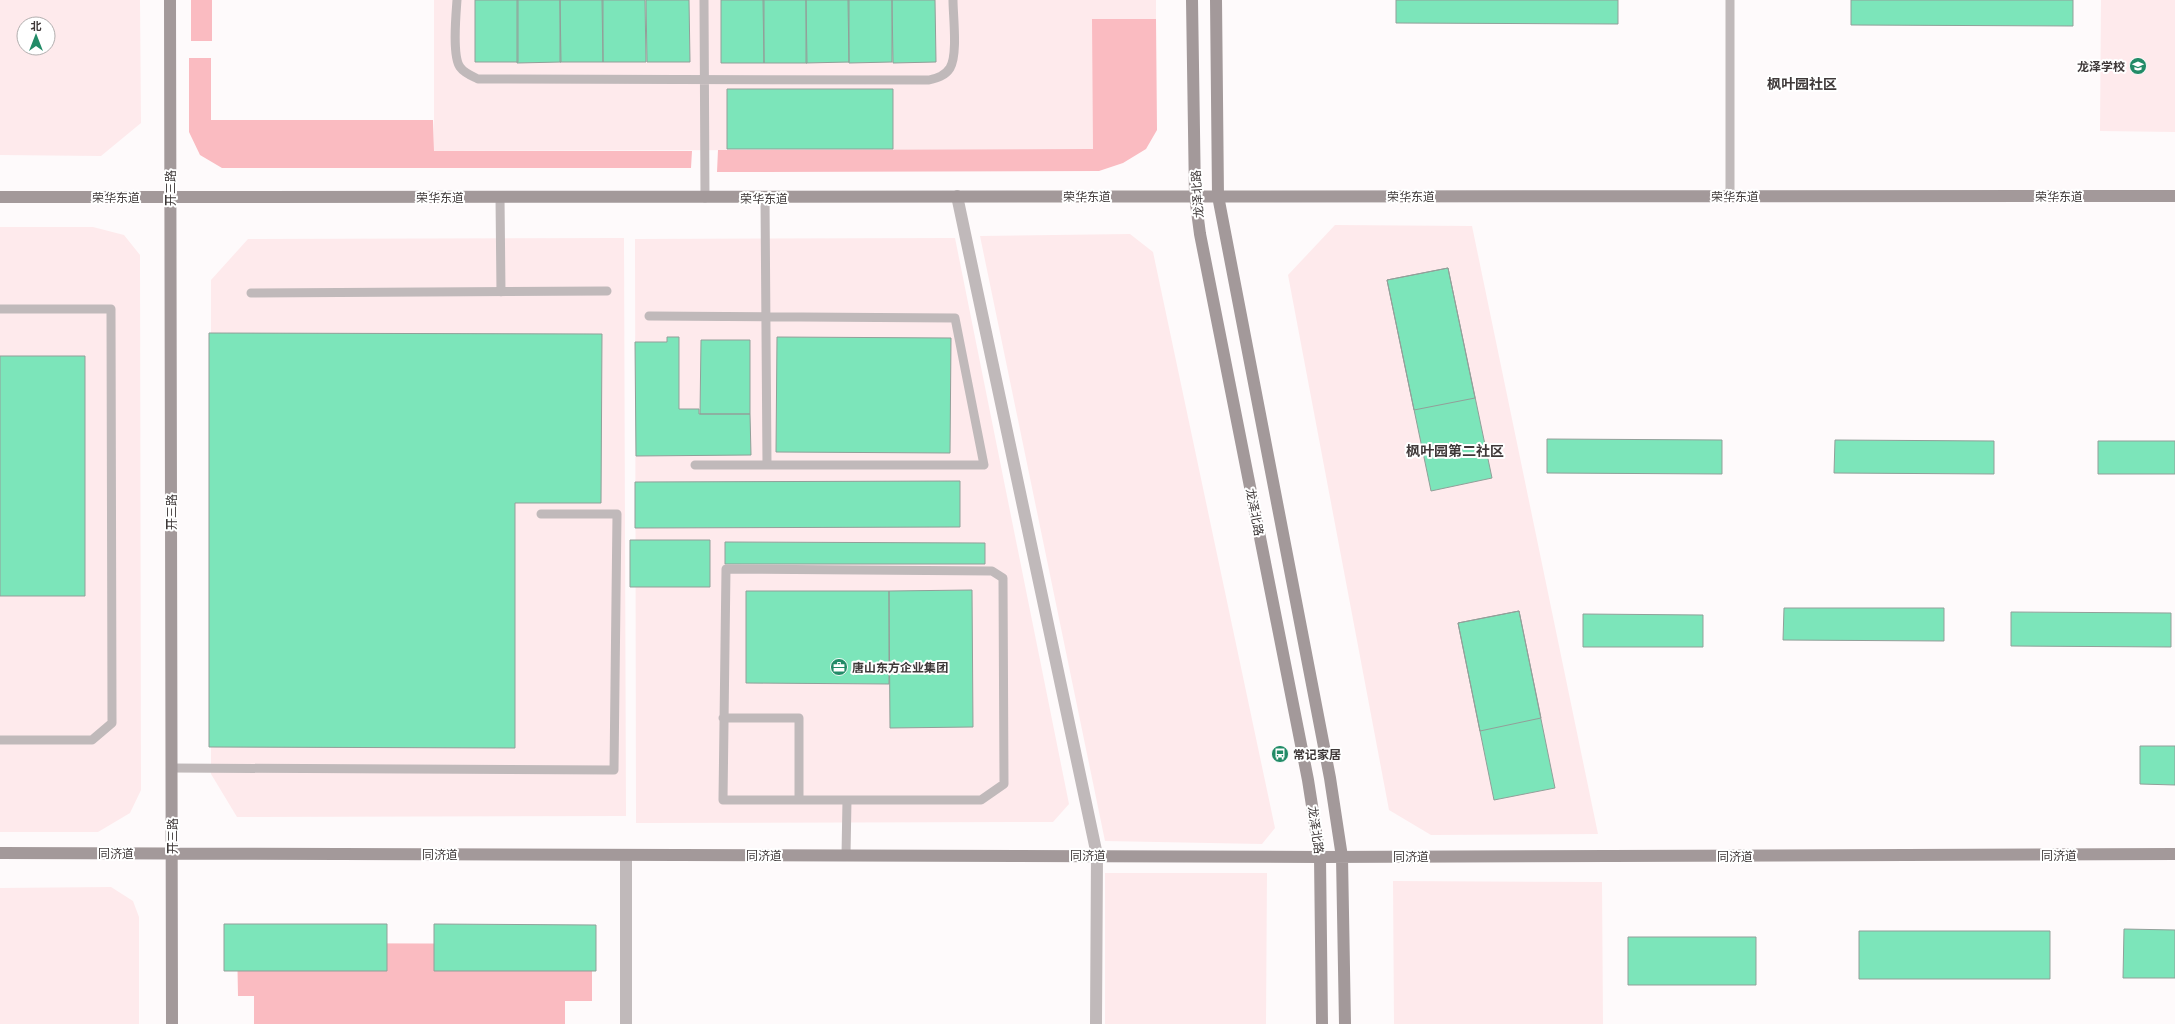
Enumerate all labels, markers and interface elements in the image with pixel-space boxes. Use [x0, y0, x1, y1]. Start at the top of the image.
north arrow [16, 16, 56, 56]
text: 北 [31, 19, 42, 33]
school or university icon: 龙泽学校 [2128, 56, 2148, 76]
place label: 龙泽学校 [2077, 59, 2125, 74]
district label: 枫叶园社区 [1767, 75, 1837, 93]
street label: 开三路 [163, 170, 178, 206]
street label: 龙泽北路 [1188, 170, 1206, 218]
street label: 荣华东道 [1063, 189, 1111, 204]
street label: 荣华东道 [1387, 189, 1435, 204]
street label: 荣华东道 [1711, 189, 1759, 204]
street label: 荣华东道 [2035, 189, 2083, 204]
street label: 荣华东道 [92, 190, 140, 205]
street label: 荣华东道 [416, 190, 464, 205]
street label: 荣华东道 [740, 191, 788, 206]
district label: 枫叶园第二社区 [1406, 442, 1504, 460]
street label: 龙泽北路 [1243, 487, 1267, 537]
street label: 开三路 [164, 494, 179, 530]
office icon: 唐山东方企业集团 [829, 657, 849, 677]
place label: 唐山东方企业集团 [852, 660, 948, 675]
bus stop icon: 常记家居 [1270, 744, 1290, 764]
place label: 常记家居 [1293, 747, 1341, 762]
street label: 龙泽北路 [1305, 805, 1327, 855]
street label: 开三路 [165, 818, 180, 854]
street label: 同济道 [98, 846, 134, 861]
street label: 同济道 [422, 847, 458, 862]
street label: 同济道 [746, 848, 782, 863]
street label: 同济道 [1070, 848, 1106, 863]
street label: 同济道 [2041, 848, 2077, 863]
street label: 同济道 [1393, 849, 1429, 864]
street label: 同济道 [1717, 849, 1753, 864]

